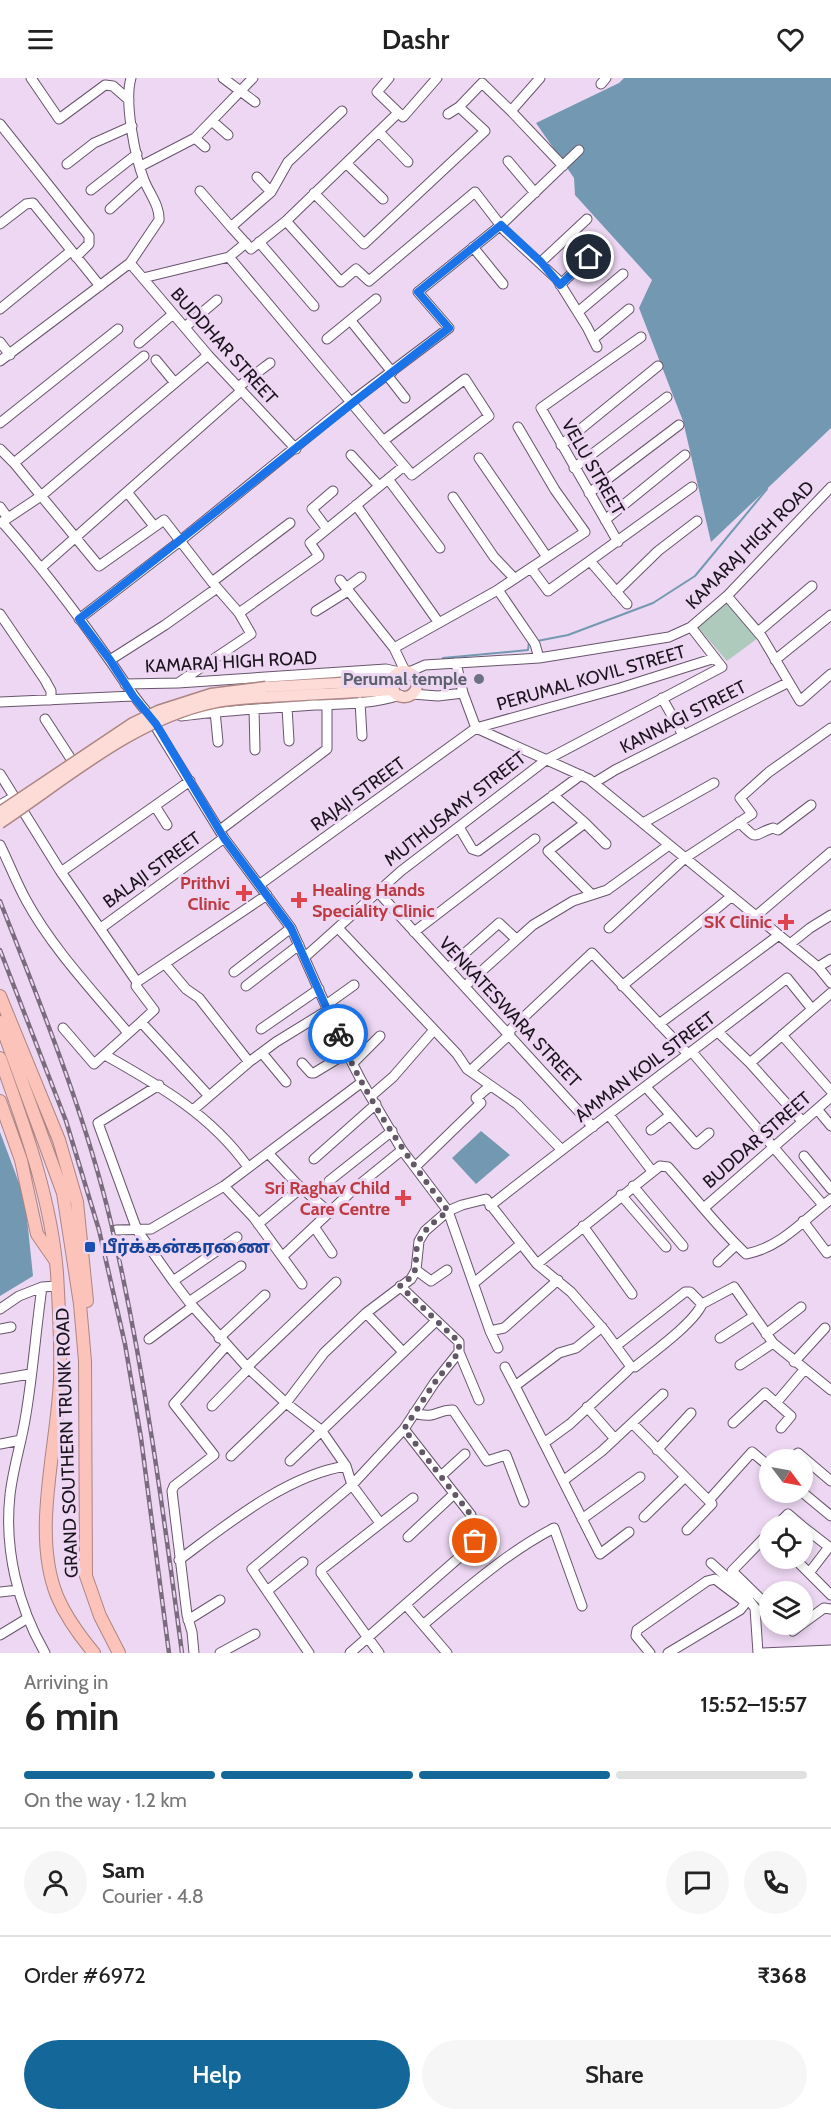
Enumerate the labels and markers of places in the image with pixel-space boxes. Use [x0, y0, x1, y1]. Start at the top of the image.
pin [563, 231, 614, 282]
place label: Perumal temple [343, 668, 467, 690]
marker: Perumal temple [472, 672, 486, 686]
place label: Prithvi Clinic [180, 872, 230, 915]
place label: Healing Hands Speciality Clinic [312, 879, 435, 922]
marker: Prithvi Clinic [235, 884, 253, 902]
marker: Healing Hands Speciality Clinic [290, 891, 308, 909]
place label: SK Clinic [704, 911, 772, 933]
marker: SK Clinic [777, 913, 795, 931]
place label: Sri Raghav Child Care Centre [265, 1177, 390, 1220]
marker: Sri Raghav Child Care Centre [394, 1189, 412, 1207]
place label: பீர்க்கன்கரணை [102, 1236, 270, 1258]
marker: பீர்க்கன்கரணை [83, 1240, 97, 1254]
pin [449, 1515, 500, 1566]

